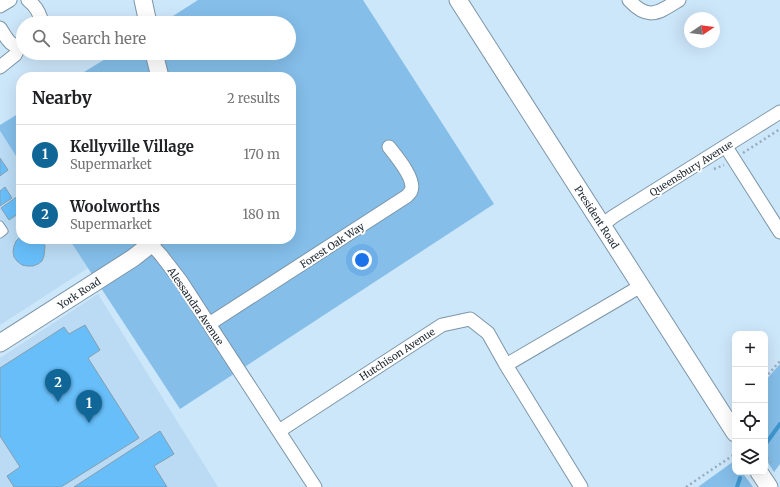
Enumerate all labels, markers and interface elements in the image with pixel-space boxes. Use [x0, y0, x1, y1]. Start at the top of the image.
north arrow [684, 12, 720, 48]
search box [16, 16, 296, 60]
icon: search [30, 27, 52, 49]
text: Search here [62, 29, 146, 48]
text: Nearby [32, 87, 92, 109]
text: 2 results [227, 90, 280, 107]
text: Kellyville Village [70, 137, 194, 156]
street label: Queensbury Avenue [647, 138, 735, 199]
text: 1 [42, 146, 48, 163]
text: 170 m [243, 146, 280, 163]
text: Supermarket [70, 156, 152, 173]
street label: President Road [571, 183, 622, 251]
text: Woolworths [70, 197, 160, 216]
text: 2 [41, 206, 49, 223]
text: 180 m [242, 206, 280, 223]
text: Supermarket [70, 216, 152, 233]
street label: Forest Oak Way [298, 220, 367, 271]
your location [352, 250, 372, 270]
street label: Alessandra Avenue [164, 264, 226, 348]
street label: York Road [54, 275, 103, 313]
street label: Hutchison Avenue [357, 325, 437, 384]
map controls [732, 331, 768, 475]
button: + [732, 331, 768, 367]
button: − [732, 367, 768, 403]
pin: 2 [45, 369, 71, 402]
pin: 1 [76, 390, 102, 423]
button: locate [732, 403, 768, 439]
button: layers [732, 439, 768, 475]

